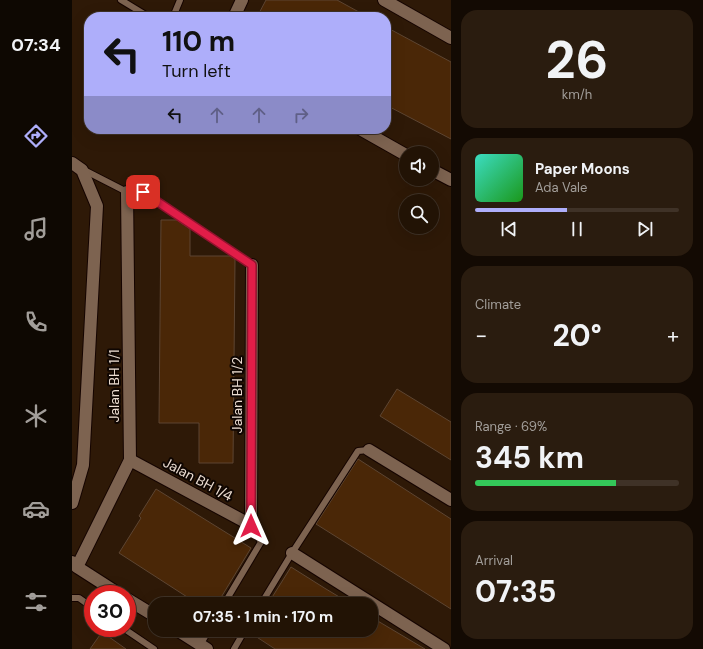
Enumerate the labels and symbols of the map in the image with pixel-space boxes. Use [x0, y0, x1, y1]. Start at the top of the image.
pin [126, 175, 160, 209]
street label: Jalan BH 1/1 [105, 349, 123, 423]
street label: Jalan BH 1/2 [228, 357, 246, 433]
street label: Jalan BH 1/4 [160, 453, 236, 505]
position arrow [230, 505, 272, 547]
speed limit sign: 30 [84, 585, 136, 637]

